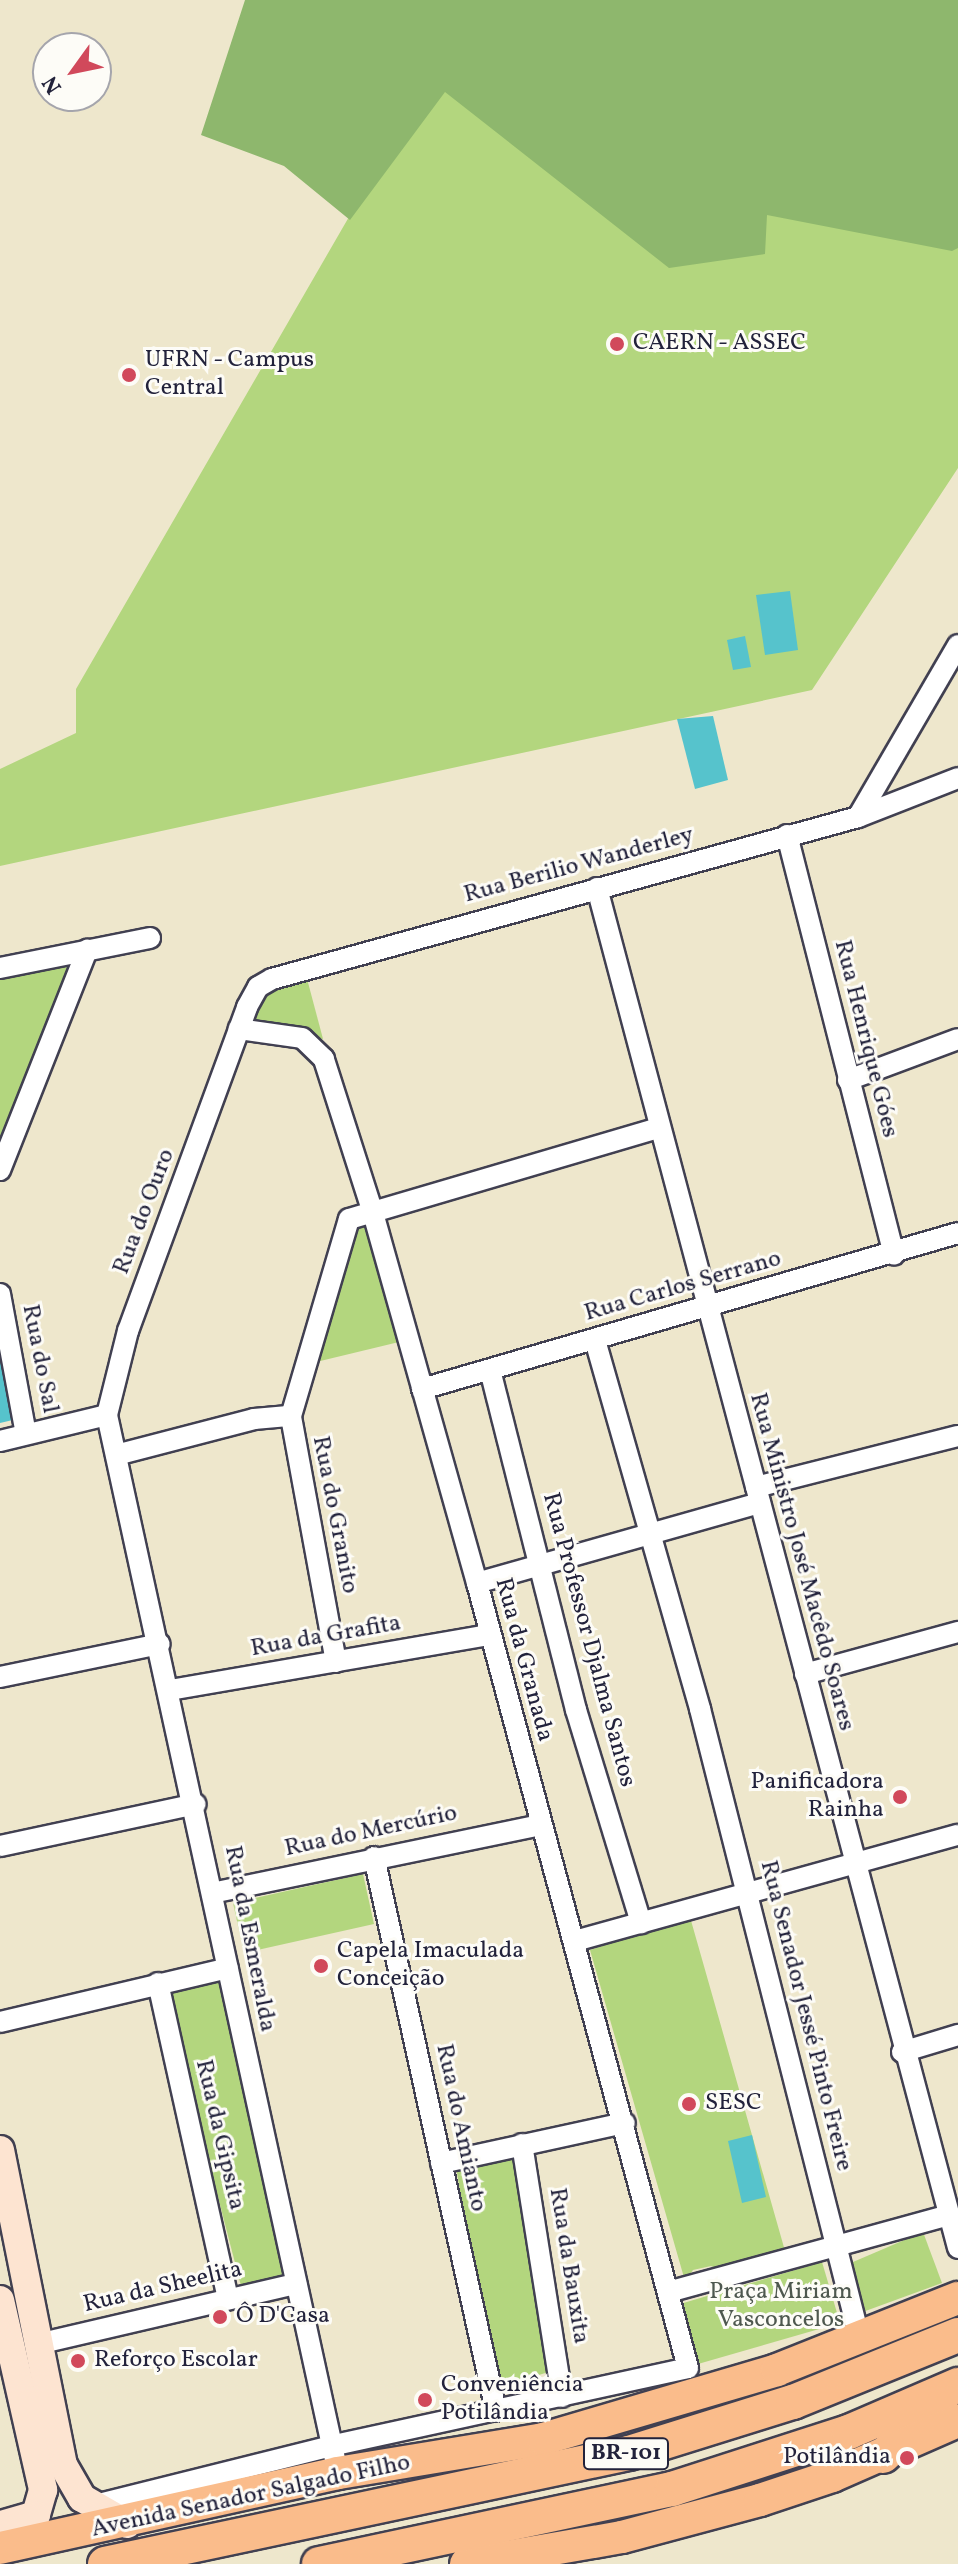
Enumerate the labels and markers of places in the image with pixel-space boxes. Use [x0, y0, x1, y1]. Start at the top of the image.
place label: CAERN - ASSEC [633, 330, 807, 358]
marker: CAERN - ASSEC [608, 335, 626, 353]
place label: UFRN - Campus Central [145, 347, 315, 403]
marker: UFRN - Campus Central [120, 366, 138, 384]
place label: Panificadora Rainha [751, 1769, 884, 1825]
marker: Panificadora Rainha [891, 1788, 909, 1806]
place label: Capela Imaculada Conceição [337, 1938, 524, 1994]
marker: Capela Imaculada Conceição [312, 1957, 330, 1975]
place label: SESC [705, 2090, 762, 2118]
marker: SESC [680, 2095, 698, 2113]
place label: Ô D'Casa [236, 2303, 330, 2331]
marker: Ô D'Casa [211, 2308, 229, 2326]
place label: Reforço Escolar [94, 2347, 258, 2375]
marker: Reforço Escolar [69, 2352, 87, 2370]
place label: Conveniência Potilândia [441, 2372, 584, 2428]
marker: Conveniência Potilândia [416, 2391, 434, 2409]
place label: Potilândia [783, 2444, 891, 2472]
marker: Potilândia [898, 2449, 916, 2467]

